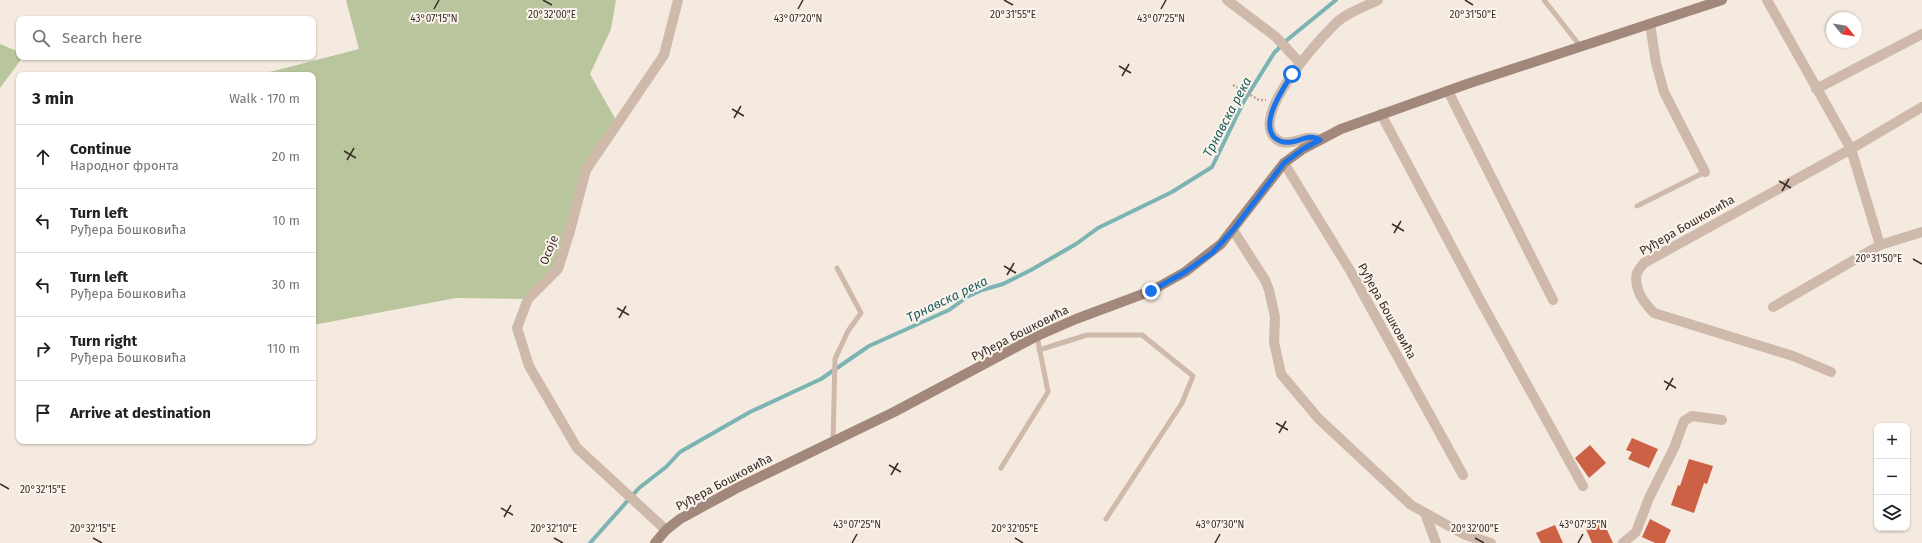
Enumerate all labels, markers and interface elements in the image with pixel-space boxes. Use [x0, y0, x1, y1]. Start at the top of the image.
text: 20°32'00"E [528, 9, 576, 21]
text: 20°31'55"E [990, 9, 1036, 21]
text: 20°31'50"E [1450, 9, 1496, 21]
north arrow [1826, 12, 1862, 48]
text: 43°07'15"N [410, 13, 458, 25]
text: 43°07'20"N [774, 13, 822, 25]
text: 43°07'25"N [1137, 13, 1185, 25]
search box [16, 16, 316, 60]
icon: search [30, 27, 52, 49]
text: Search here [62, 29, 142, 47]
route start [1283, 65, 1301, 83]
water label: Трнавска река [1200, 75, 1254, 159]
text: 3 min [32, 88, 74, 109]
text: Walk · 170 m [229, 91, 300, 106]
text: Continue [70, 140, 131, 158]
icon: ahead [32, 146, 54, 168]
text: 20 m [272, 149, 300, 164]
text: Народног фронта [70, 158, 179, 173]
street label: Руђера Бошковића [1637, 192, 1737, 258]
text: Turn left [70, 204, 128, 222]
icon: left [32, 210, 54, 232]
text: 10 m [273, 213, 300, 228]
text: Руђера Бошковића [70, 222, 186, 237]
street label: Осоје [537, 233, 561, 267]
text: 20°31'50"E [1856, 253, 1902, 265]
street label: Руђера Бошковића [1355, 261, 1419, 361]
text: Turn left [70, 268, 128, 286]
water label: Трнавска река [904, 273, 990, 325]
icon: left [32, 274, 54, 296]
text: 30 m [272, 277, 300, 292]
route end [1142, 282, 1160, 300]
text: Руђера Бошковића [70, 286, 186, 301]
street label: Руђера Бошковића [969, 302, 1071, 364]
text: Turn right [70, 332, 137, 350]
icon: right [32, 338, 54, 360]
text: 110 m [267, 341, 300, 356]
text: Руђера Бошковића [70, 350, 186, 365]
icon: arrive [32, 402, 54, 424]
text: Arrive at destination [70, 404, 211, 422]
map controls [1874, 423, 1910, 531]
button: + [1874, 423, 1910, 459]
street label: Руђера Бошковића [673, 451, 775, 513]
button: − [1874, 459, 1910, 495]
text: 20°32'15"E [20, 484, 66, 496]
button: layers [1874, 495, 1910, 531]
text: 43°07'25"N [833, 519, 881, 531]
text: 43°07'30"N [1196, 519, 1244, 531]
text: 43°07'35"N [1559, 519, 1607, 531]
text: 20°32'15"E [70, 523, 116, 535]
text: 20°32'10"E [531, 523, 577, 535]
text: 20°32'05"E [991, 523, 1039, 535]
text: 20°32'00"E [1451, 523, 1499, 535]

